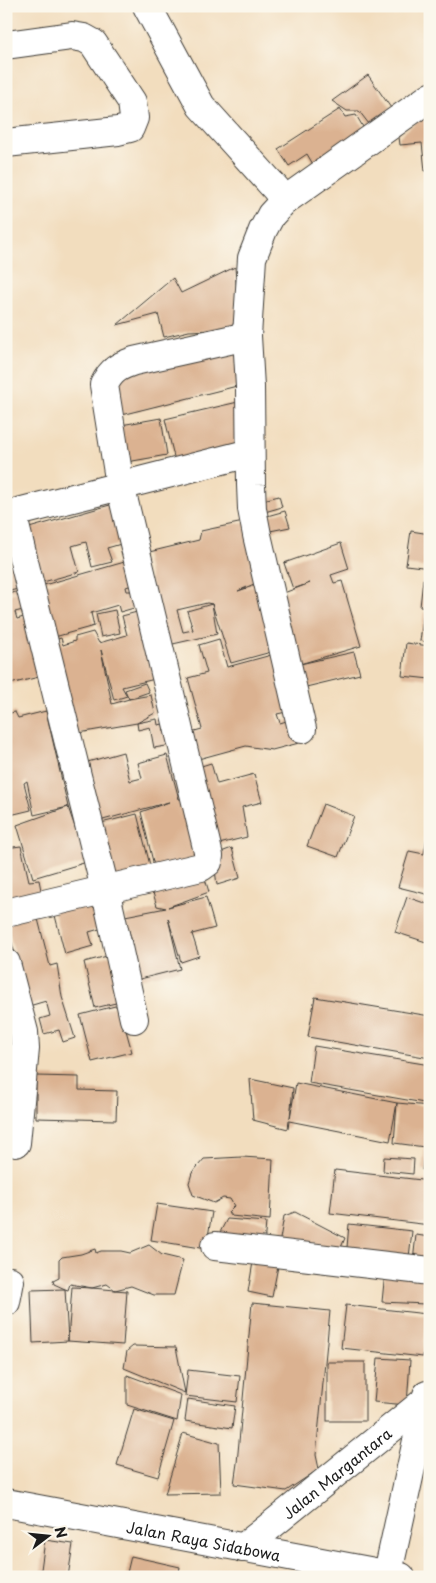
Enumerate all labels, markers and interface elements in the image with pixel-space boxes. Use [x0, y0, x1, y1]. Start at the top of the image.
street label: Jalan Margantara [277, 1421, 397, 1524]
north arrow [22, 1510, 72, 1560]
street label: Jalan Raya Sidabowa [125, 1514, 283, 1566]
text: N [49, 1524, 73, 1541]

